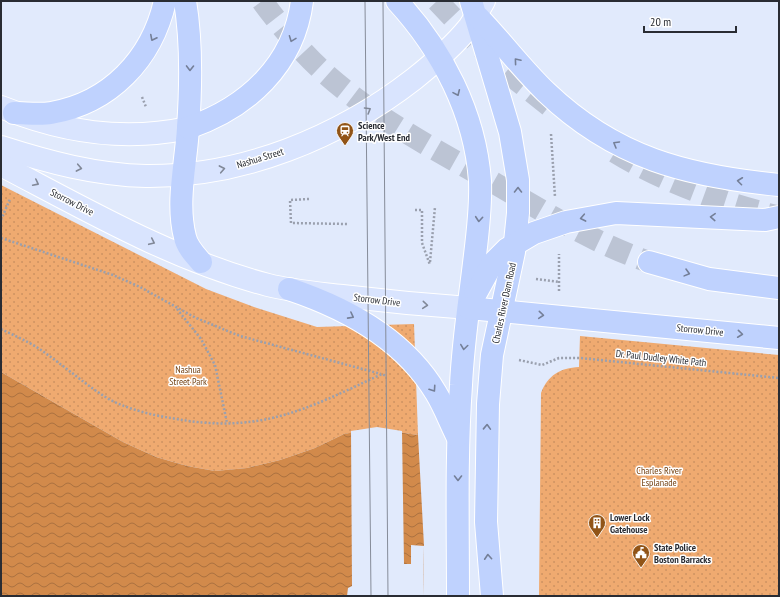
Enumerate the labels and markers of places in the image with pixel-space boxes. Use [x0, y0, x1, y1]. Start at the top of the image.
place label: Science Park/West End [358, 119, 410, 144]
station icon: Science Park/West End [335, 121, 355, 146]
place label: Lower Lock Gatehouse [610, 511, 650, 536]
building icon: Lower Lock Gatehouse [587, 513, 607, 538]
place label: State Police Boston Barracks [654, 541, 711, 566]
public building icon: State Police Boston Barracks [631, 543, 651, 568]

